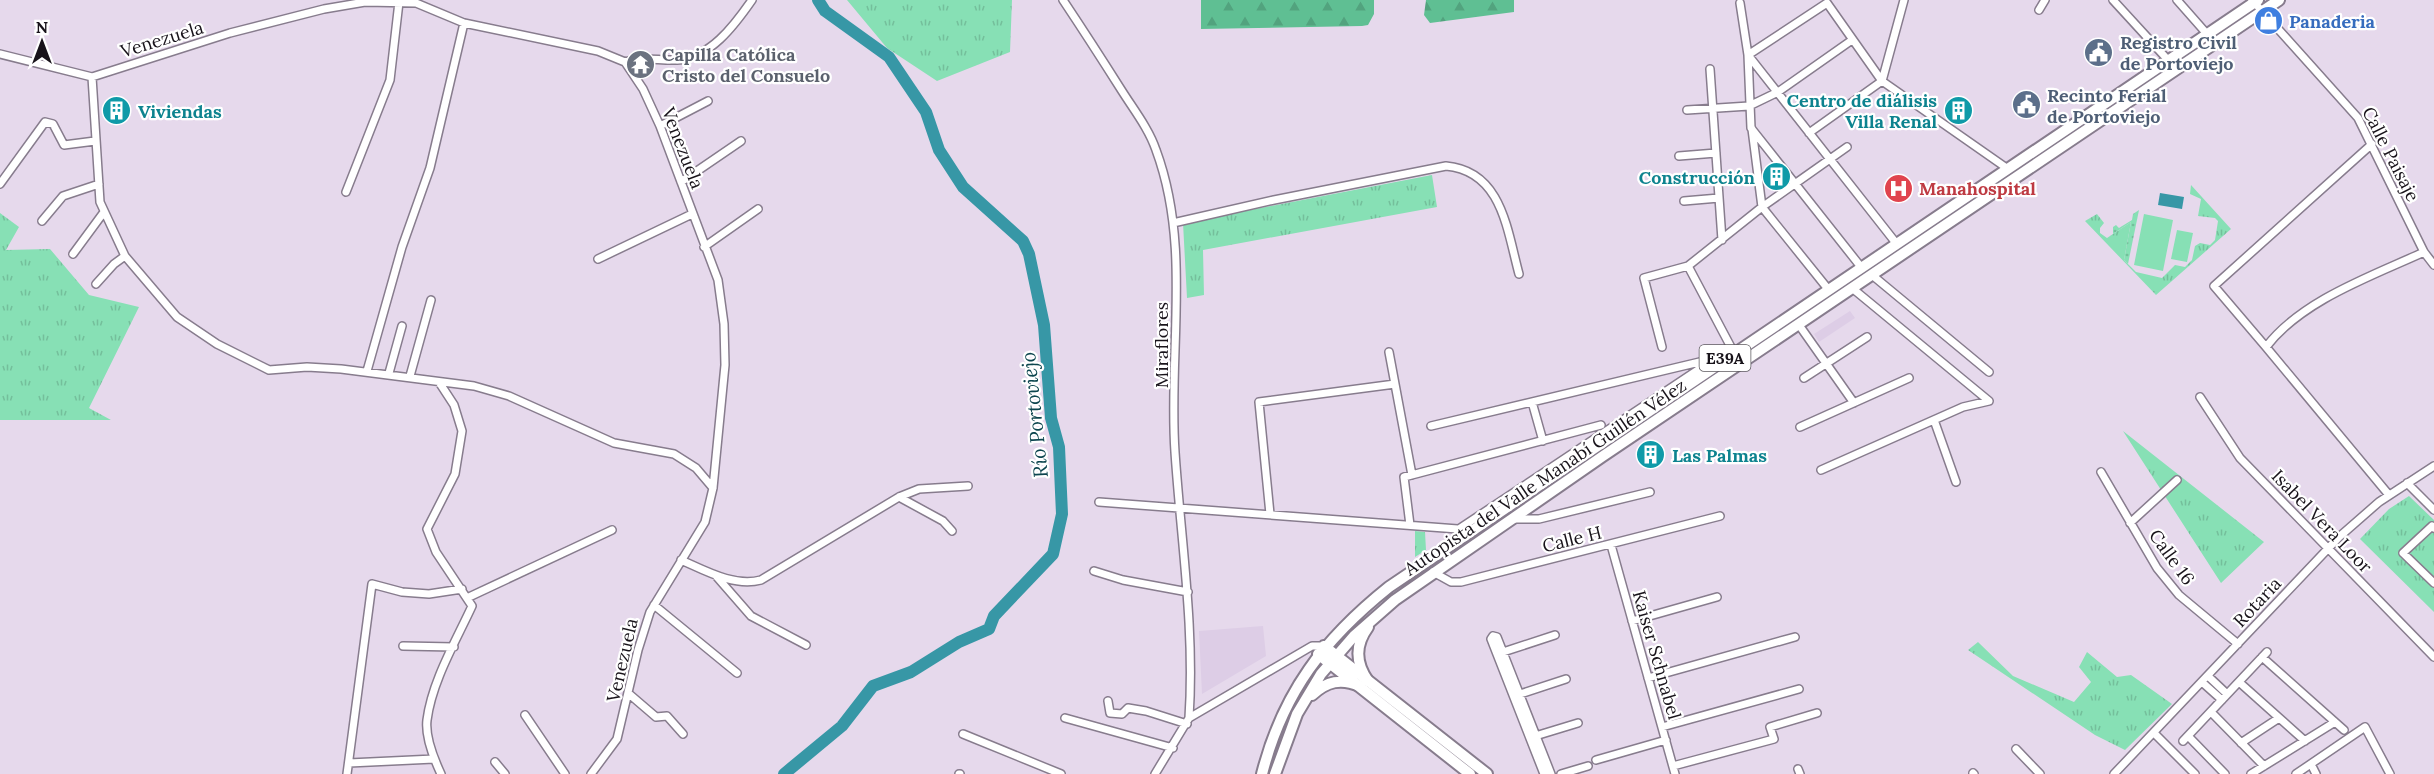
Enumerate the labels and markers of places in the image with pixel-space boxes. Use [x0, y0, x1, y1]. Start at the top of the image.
shop icon: Panaderia [2252, 5, 2284, 37]
place label: Panaderia [2289, 10, 2376, 33]
place label: Registro Civil de Portoviejo [2120, 31, 2237, 75]
public building icon: Registro Civil de Portoviejo [2083, 36, 2115, 68]
place label: Capilla Católica Cristo del Consuelo [662, 43, 830, 87]
temple icon: Capilla Católica Cristo del Consuelo [625, 48, 657, 80]
place label: Recinto Ferial de Portoviejo [2047, 84, 2167, 128]
place label: Centro de diálisis Villa Renal [1787, 89, 1937, 133]
public building icon: Recinto Ferial de Portoviejo [2010, 89, 2042, 121]
building icon: Centro de diálisis Villa Renal [1942, 94, 1974, 126]
building icon: Viviendas [101, 95, 133, 127]
place label: Viviendas [138, 100, 222, 123]
building icon: Construcción [1760, 161, 1792, 193]
place label: Construcción [1639, 166, 1756, 189]
hospital icon: Manahospital [1882, 172, 1914, 204]
place label: Manahospital [1919, 177, 2036, 200]
building icon: Las Palmas [1635, 439, 1667, 471]
place label: Las Palmas [1672, 444, 1767, 467]

